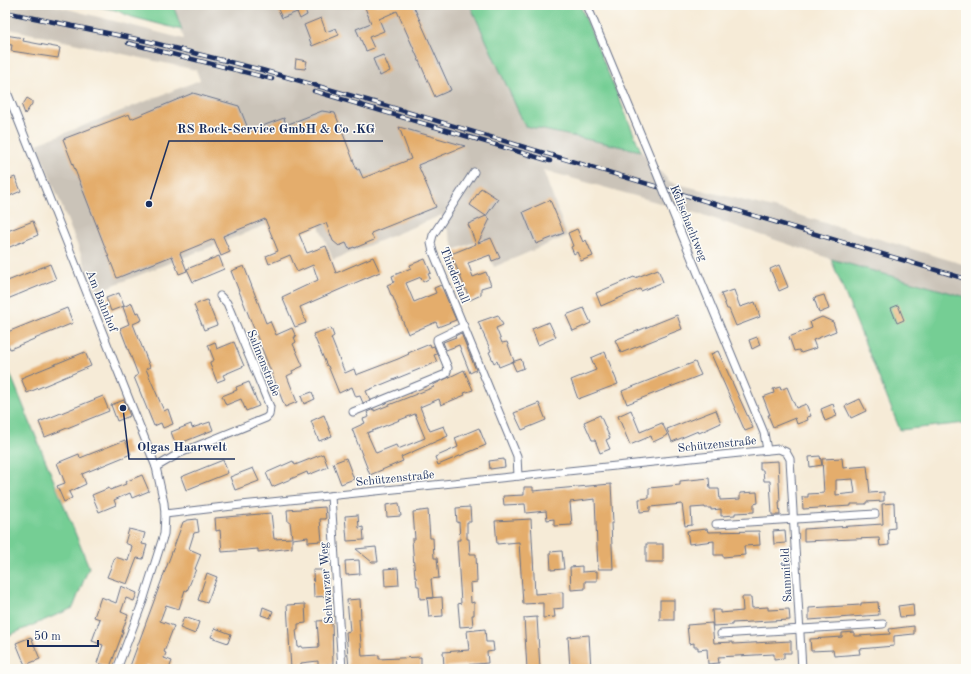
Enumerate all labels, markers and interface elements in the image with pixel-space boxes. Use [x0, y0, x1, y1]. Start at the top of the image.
callout: RS Rock-Service GmbH & Co .KG [169, 116, 383, 141]
text: RS Rock-Service GmbH & Co .KG [177, 123, 375, 136]
street label: Kalischachtweg [667, 184, 709, 264]
street label: Thiederhall [437, 246, 471, 305]
street label: Am Bahnhof [83, 269, 119, 335]
street label: Salinenstraße [244, 328, 282, 399]
callout: Olgas Haarwelt [129, 434, 235, 459]
street label: Schützenstraße [677, 435, 758, 455]
text: Olgas Haarwelt [137, 441, 227, 454]
street label: Schützenstraße [355, 469, 436, 489]
street label: Schwarzer Weg [318, 541, 336, 624]
street label: Sammifeld [780, 547, 794, 603]
scale bar [28, 622, 98, 648]
text: 50 m [34, 630, 61, 643]

